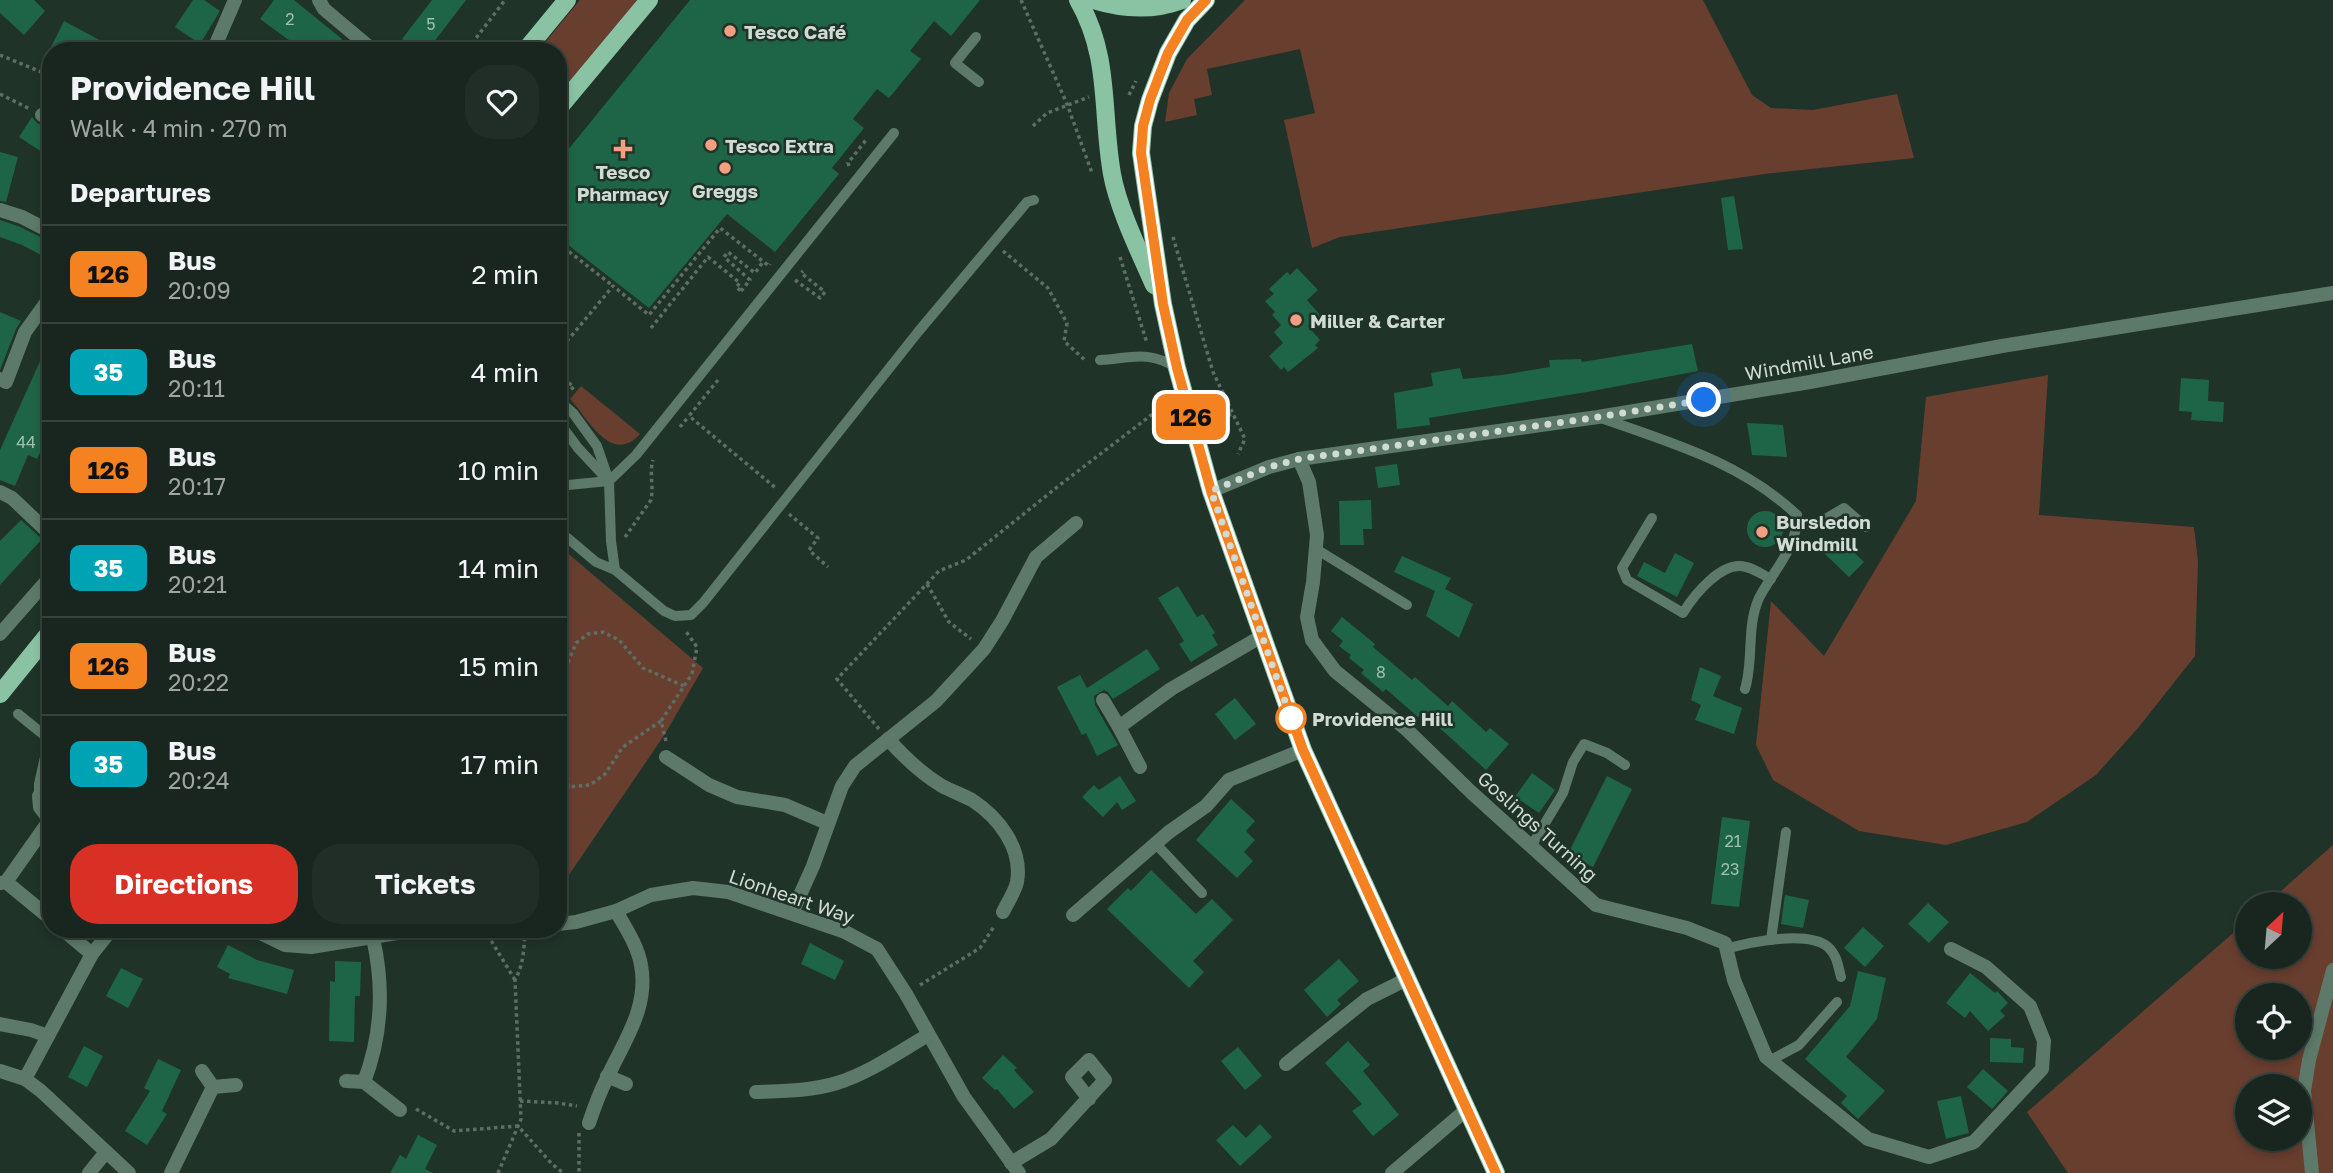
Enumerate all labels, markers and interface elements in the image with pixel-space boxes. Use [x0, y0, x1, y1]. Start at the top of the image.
house number: 2 [285, 9, 295, 29]
house number: 5 [426, 14, 436, 34]
place label: Tesco Café [744, 20, 846, 43]
marker: Tesco Café [722, 23, 738, 39]
button: heart [465, 65, 539, 139]
text: Providence Hill [70, 68, 315, 107]
text: Walk · 4 min · 270 m [70, 114, 288, 142]
place label: Tesco Extra [725, 134, 834, 157]
marker: Tesco Extra [703, 137, 719, 153]
marker: Tesco Pharmacy [615, 141, 631, 157]
place label: Tesco Pharmacy [577, 160, 670, 205]
marker: Greggs [717, 160, 733, 176]
text: Departures [70, 177, 211, 208]
place label: Greggs [692, 179, 759, 202]
text: Bus [168, 245, 216, 276]
text: 126 [87, 259, 130, 288]
text: 2 min [471, 259, 539, 290]
text: 20:09 [168, 276, 231, 304]
place label: Miller & Carter [1310, 309, 1445, 332]
marker: Miller & Carter [1288, 312, 1304, 328]
street label: Windmill Lane [1743, 339, 1875, 385]
text: Bus [168, 343, 216, 374]
text: 35 [94, 357, 123, 386]
text: 4 min [471, 357, 539, 388]
text: 20:11 [168, 374, 225, 402]
your location [1686, 382, 1721, 417]
line badge: 126 [1151, 394, 1231, 440]
text: 126 [1170, 402, 1212, 431]
house number: 44 [16, 432, 36, 452]
text: Bus [168, 441, 216, 472]
text: 126 [87, 455, 130, 484]
text: 10 min [458, 455, 539, 486]
text: 20:17 [168, 472, 226, 500]
place label: Bursledon Windmill [1776, 510, 1871, 555]
marker: Bursledon Windmill [1754, 524, 1770, 540]
text: Bus [168, 539, 216, 570]
text: 35 [94, 553, 123, 582]
text: 14 min [458, 553, 539, 584]
text: 20:21 [168, 570, 227, 598]
text: Bus [168, 637, 216, 668]
text: 126 [87, 651, 130, 680]
text: 15 min [459, 651, 539, 682]
house number: 8 [1376, 662, 1386, 682]
text: 20:22 [168, 668, 229, 696]
marker: Providence Hill [1276, 703, 1306, 733]
place label: Providence Hill [1312, 707, 1453, 730]
text: Bus [168, 735, 216, 766]
text: 35 [94, 749, 123, 778]
text: 17 min [460, 749, 539, 780]
text: 20:24 [168, 766, 230, 794]
street label: Goslings Turning [1473, 766, 1603, 886]
house number: 21 [1724, 831, 1742, 851]
button: Directions [70, 844, 298, 924]
button: Tickets [312, 844, 539, 924]
house number: 23 [1721, 859, 1739, 879]
street label: Lionheart Way [726, 864, 858, 928]
north arrow [2235, 892, 2312, 970]
map controls [2235, 892, 2312, 1151]
button: locate [2235, 983, 2312, 1060]
button: layers [2235, 1074, 2312, 1151]

